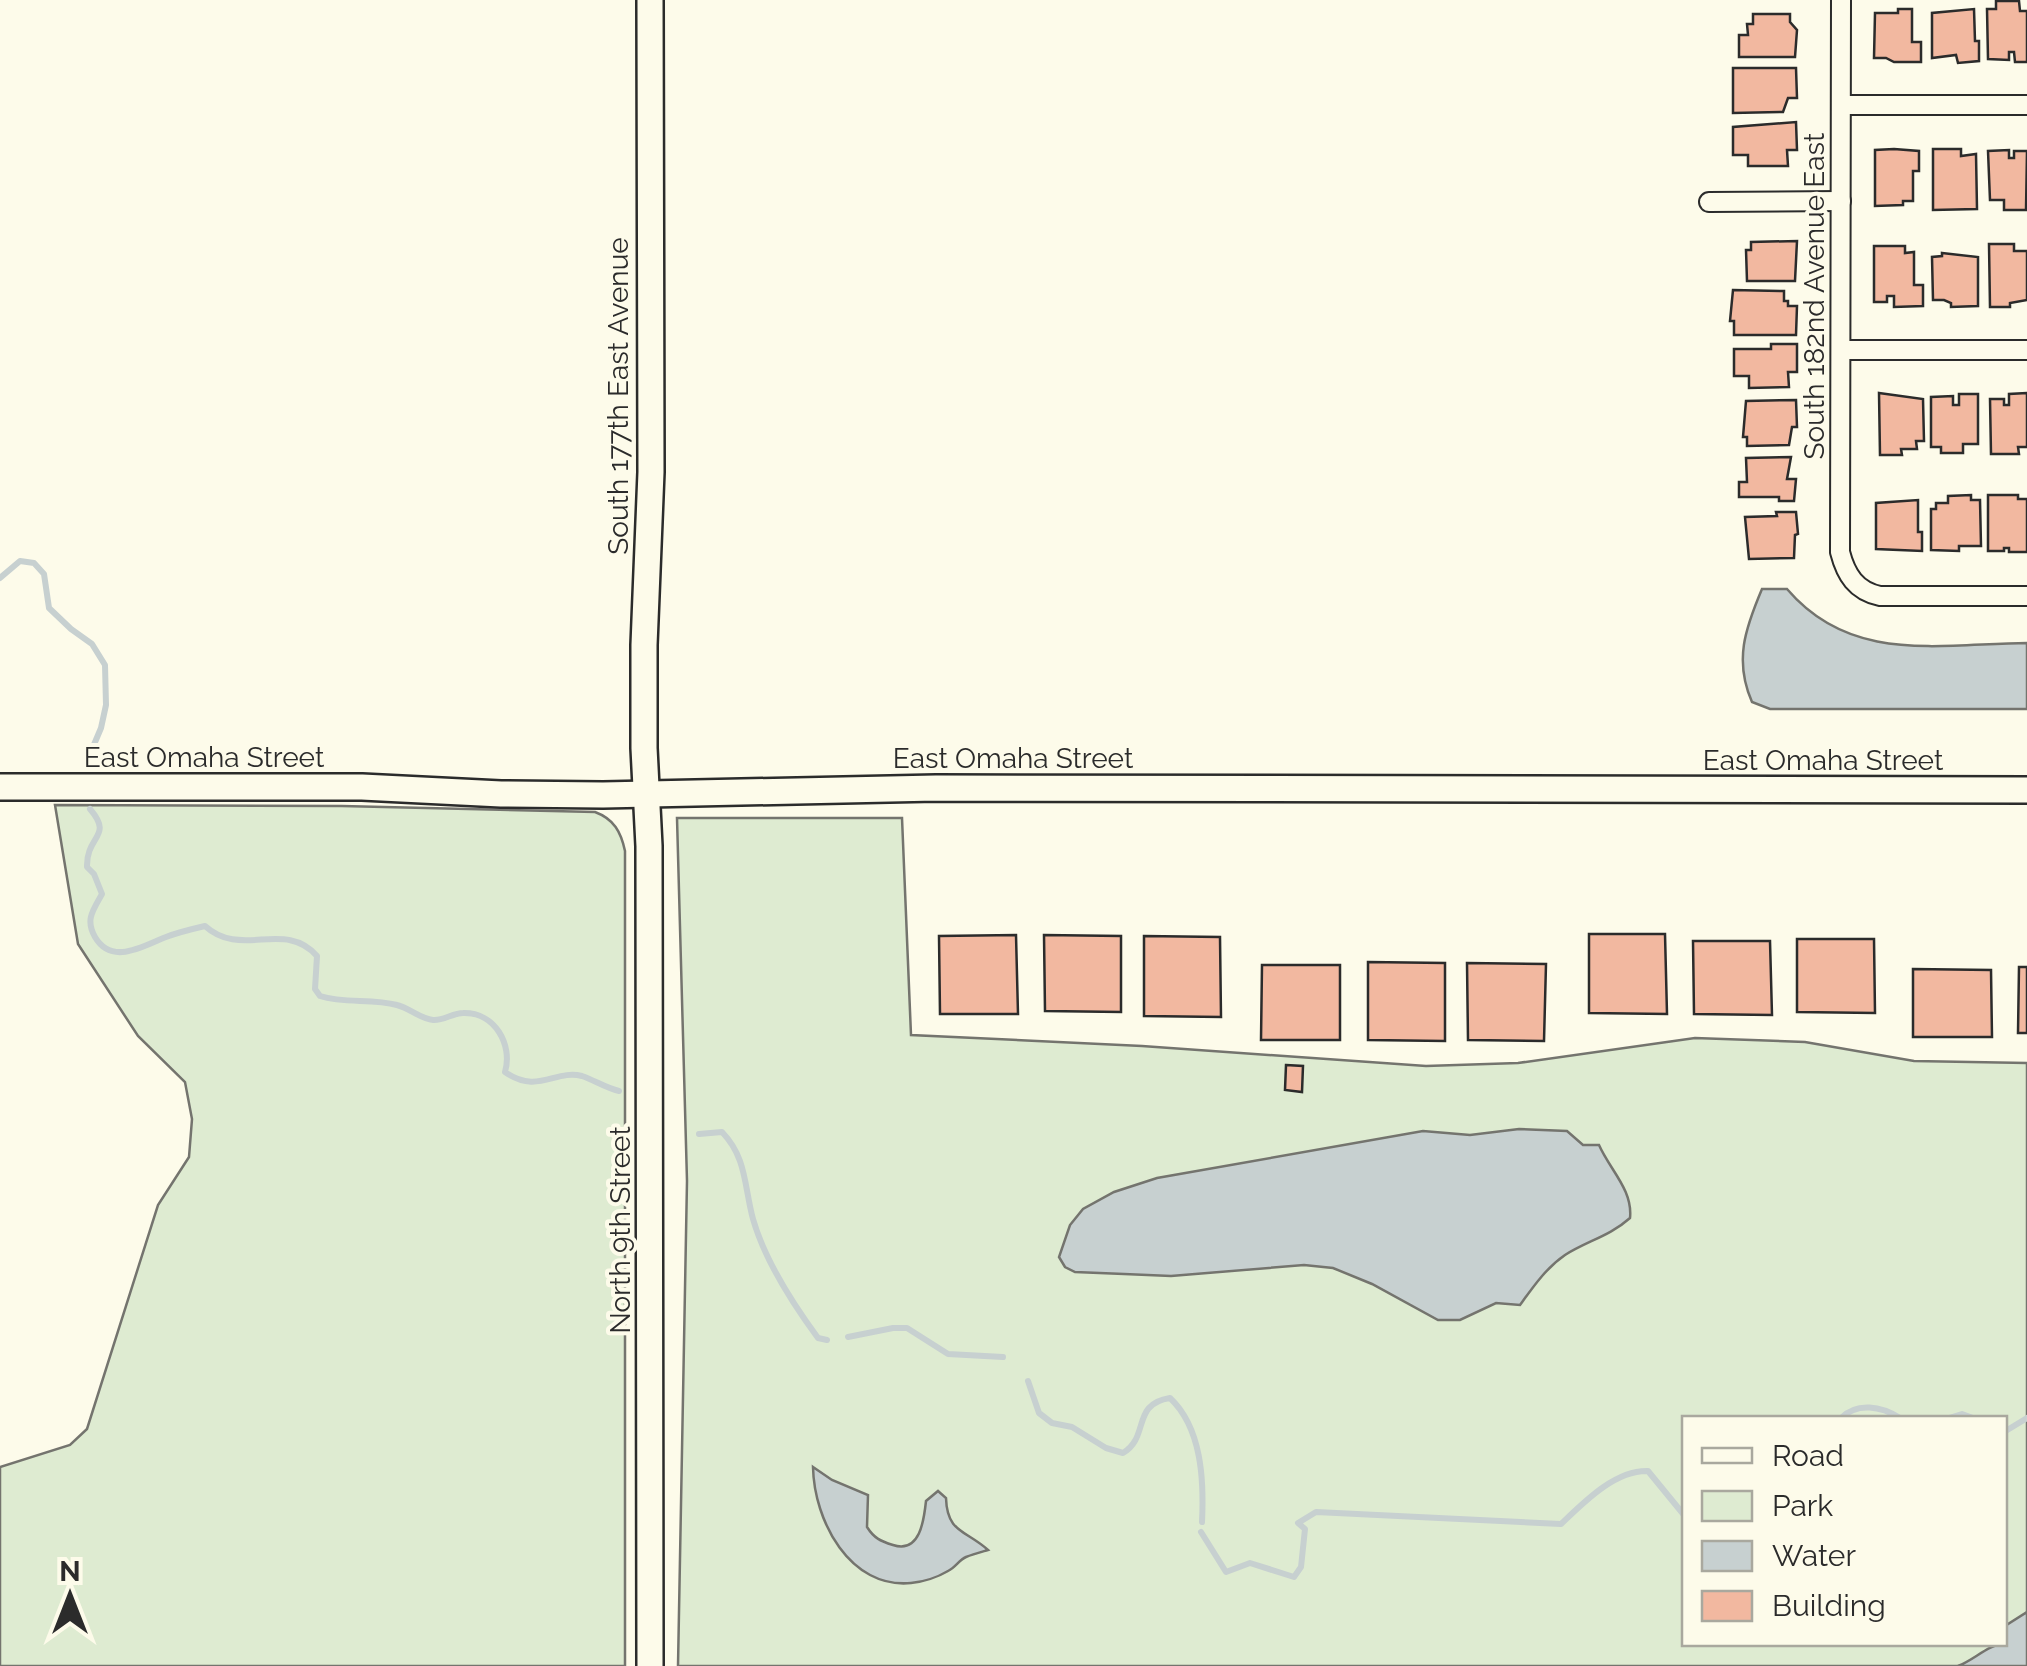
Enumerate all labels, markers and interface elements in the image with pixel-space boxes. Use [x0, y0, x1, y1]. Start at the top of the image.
street label: South 182nd Avenue East [1798, 132, 1831, 459]
street label: South 177th East Avenue [602, 237, 635, 555]
street label: East Omaha Street [84, 741, 325, 774]
street label: East Omaha Street [893, 742, 1134, 775]
street label: East Omaha Street [1703, 744, 1944, 777]
street label: North 9th Street [604, 1126, 637, 1334]
legend [1682, 1416, 2007, 1646]
text: Road [1772, 1438, 1844, 1473]
text: Park [1772, 1488, 1833, 1523]
text: Water [1772, 1538, 1856, 1573]
north arrow [20, 1546, 120, 1646]
text: N [59, 1555, 81, 1588]
text: Building [1772, 1588, 1886, 1623]

